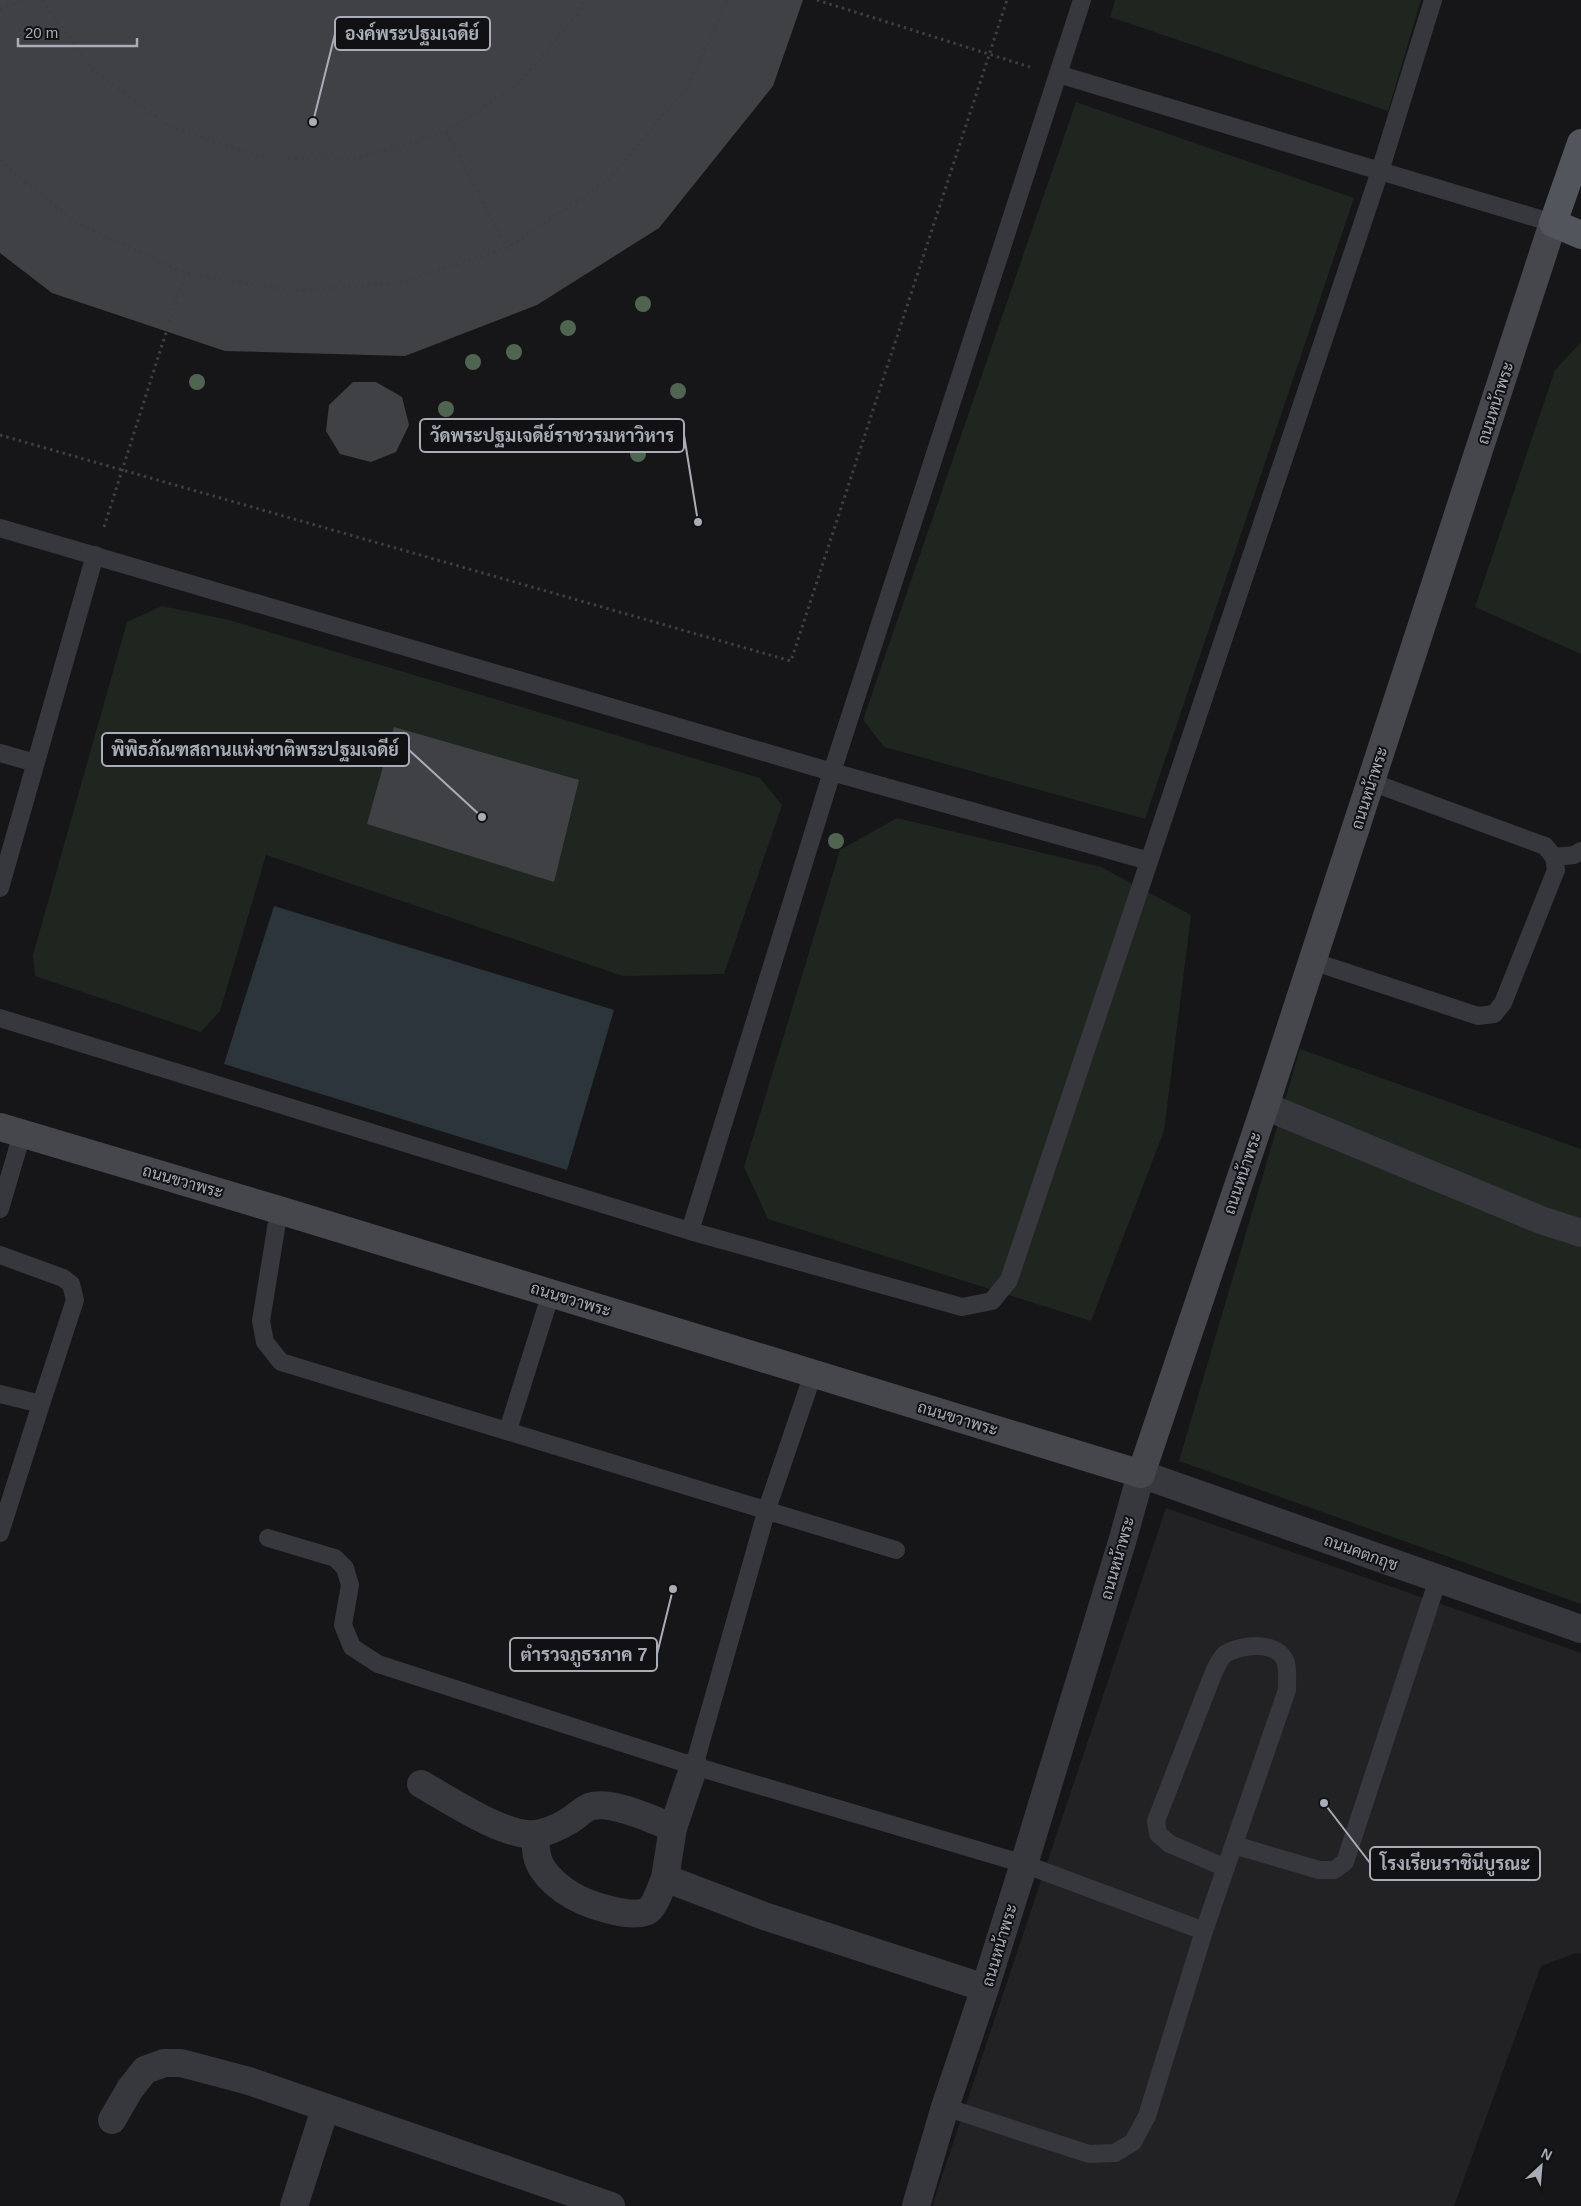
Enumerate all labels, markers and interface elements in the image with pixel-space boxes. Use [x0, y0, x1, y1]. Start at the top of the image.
scale bar [18, 15, 136, 47]
callout: องค์พระปฐมเจดีย์ [335, 17, 490, 50]
text: องค์พระปฐมเจดีย์ [345, 21, 480, 46]
text: 20 m [25, 24, 58, 41]
street label: ถนนหน้าพระ [1472, 359, 1517, 446]
callout: วัดพระปฐมเจดีย์ราชวรมหาวิหาร [420, 419, 684, 452]
text: วัดพระปฐมเจดีย์ราชวรมหาวิหาร [430, 423, 674, 448]
callout: พิพิธภัณฑสถานแห่งชาติพระปฐมเจดีย์ [102, 733, 409, 766]
text: พิพิธภัณฑสถานแห่งชาติพระปฐมเจดีย์ [111, 737, 400, 762]
street label: ถนนหน้าพระ [1346, 744, 1391, 831]
street label: ถนนหน้าพระ [1219, 1129, 1264, 1216]
street label: ถนนขวาพระ [141, 1162, 225, 1201]
street label: ถนนขวาพระ [529, 1279, 613, 1320]
street label: ถนนขวาพระ [916, 1398, 1000, 1439]
street label: ถนนหน้าพระ [1096, 1514, 1137, 1602]
street label: ถนนคตกฤช [1321, 1531, 1400, 1575]
callout: ตำรวจภูธรภาค 7 [510, 1638, 657, 1671]
text: ตำรวจภูธรภาค 7 [521, 1643, 647, 1668]
callout: โรงเรียนราชินีบูรณะ [1370, 1847, 1540, 1880]
text: โรงเรียนราชินีบูรณะ [1379, 1851, 1530, 1877]
street label: ถนนหน้าพระ [977, 1901, 1020, 1989]
north arrow [1516, 2141, 1566, 2191]
text: N [1539, 2145, 1555, 2164]

